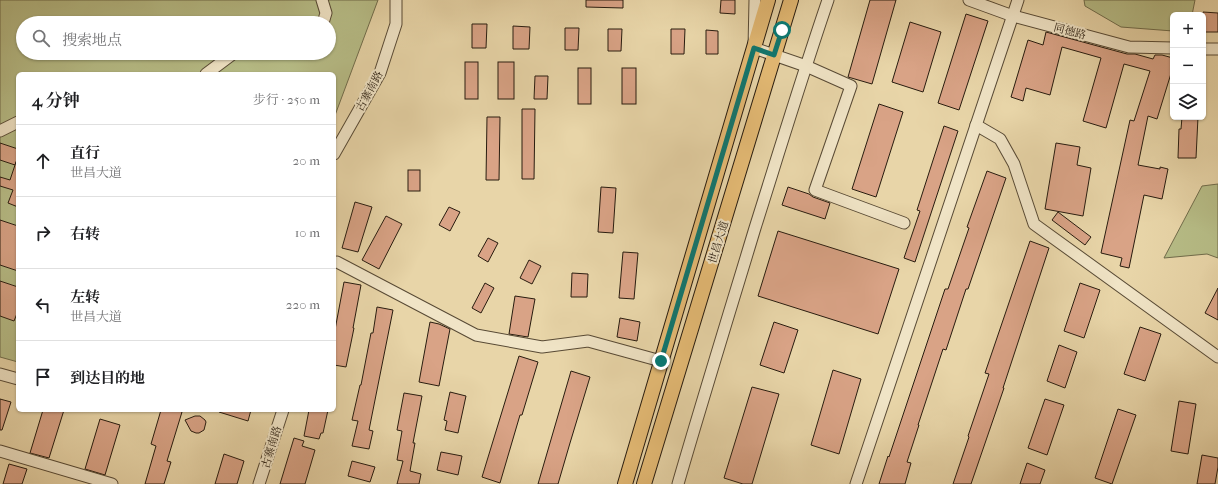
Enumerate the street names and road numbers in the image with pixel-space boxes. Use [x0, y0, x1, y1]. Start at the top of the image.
street label: 同德路 [1052, 21, 1087, 42]
street label: 古寨南路 [353, 69, 386, 114]
street label: 世昌大道 [706, 219, 731, 265]
street label: 古寨南路 [259, 424, 284, 470]

